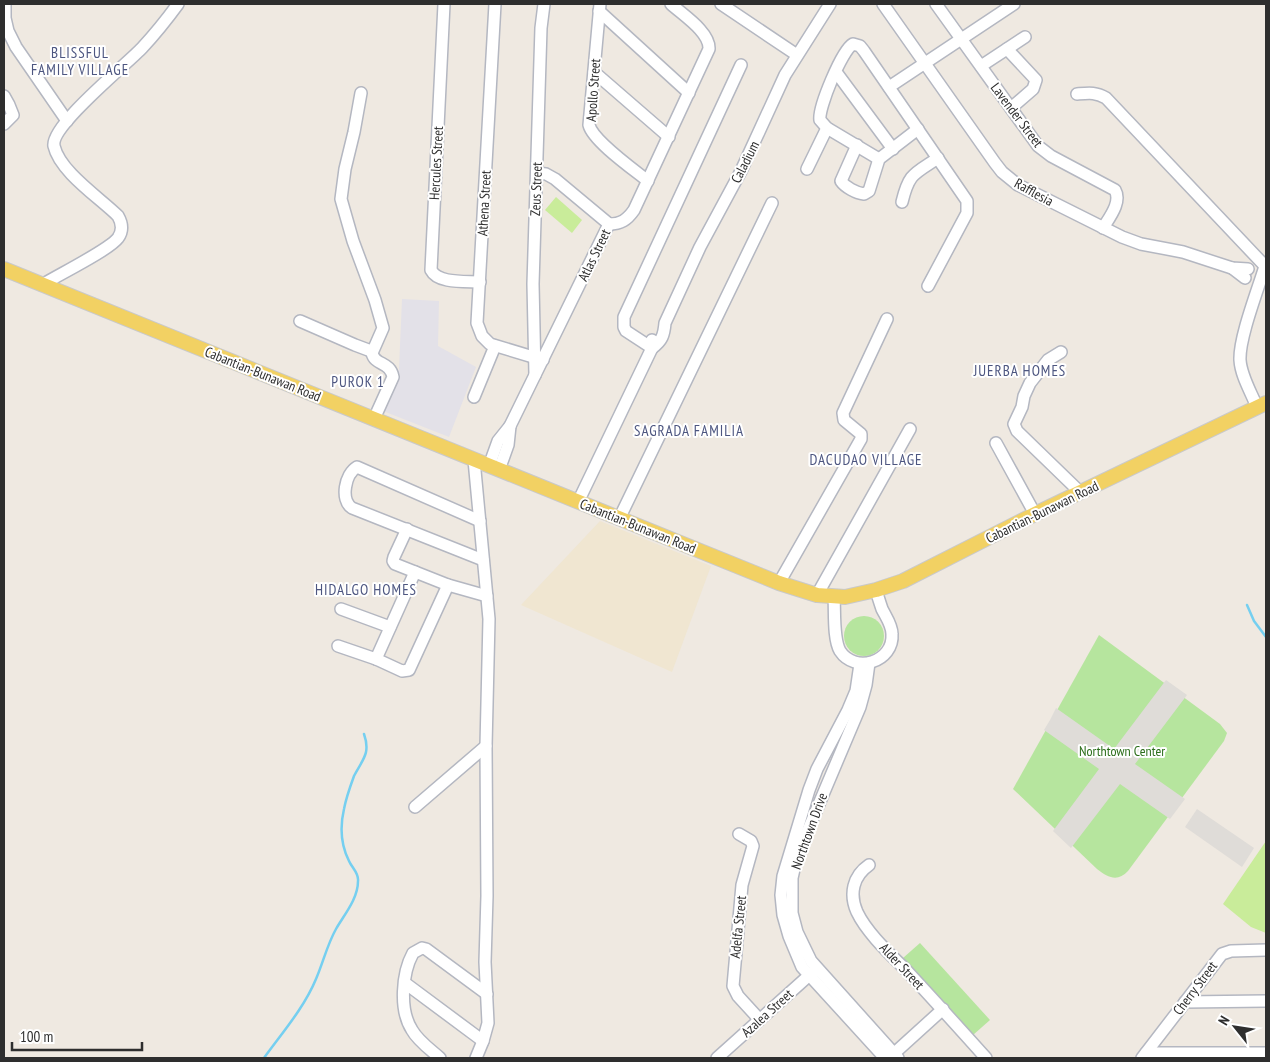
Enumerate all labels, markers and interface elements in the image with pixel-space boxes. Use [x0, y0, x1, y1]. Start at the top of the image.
district label: BLISSFUL FAMILY VILLAGE [31, 43, 129, 79]
street label: Apollo Street [582, 58, 604, 122]
street label: Lavender Street [987, 79, 1047, 151]
street label: Hercules Street [425, 125, 447, 200]
street label: Caladium [727, 138, 763, 186]
street label: Zeus Street [526, 161, 546, 216]
street label: Athena Street [473, 169, 495, 236]
street label: Rafflesia [1011, 174, 1057, 210]
street label: Atlas Street [574, 226, 614, 284]
street label: Cabantian-Bunawan Road [202, 342, 324, 406]
district label: JUERBA HOMES [973, 361, 1066, 380]
district label: PUROK 1 [331, 372, 385, 391]
district label: SAGRADA FAMILIA [634, 421, 744, 440]
district label: DACUDAO VILLAGE [810, 450, 923, 469]
street label: Cabantian-Bunawan Road [982, 477, 1102, 547]
street label: Cabantian-Bunawan Road [577, 494, 699, 558]
district label: HIDALGO HOMES [315, 580, 417, 599]
park label: Northtown Center [1079, 742, 1165, 760]
street label: Northtown Drive [787, 790, 831, 872]
street label: Adelfa Street [726, 895, 750, 959]
street label: Alder Street [876, 939, 928, 993]
street label: Cherry Street [1169, 957, 1221, 1019]
street label: Azalea Street [737, 985, 797, 1041]
north arrow [1210, 1002, 1260, 1052]
text: N [1214, 1013, 1233, 1028]
scale bar [12, 1020, 142, 1052]
text: 100 m [20, 1027, 53, 1046]

